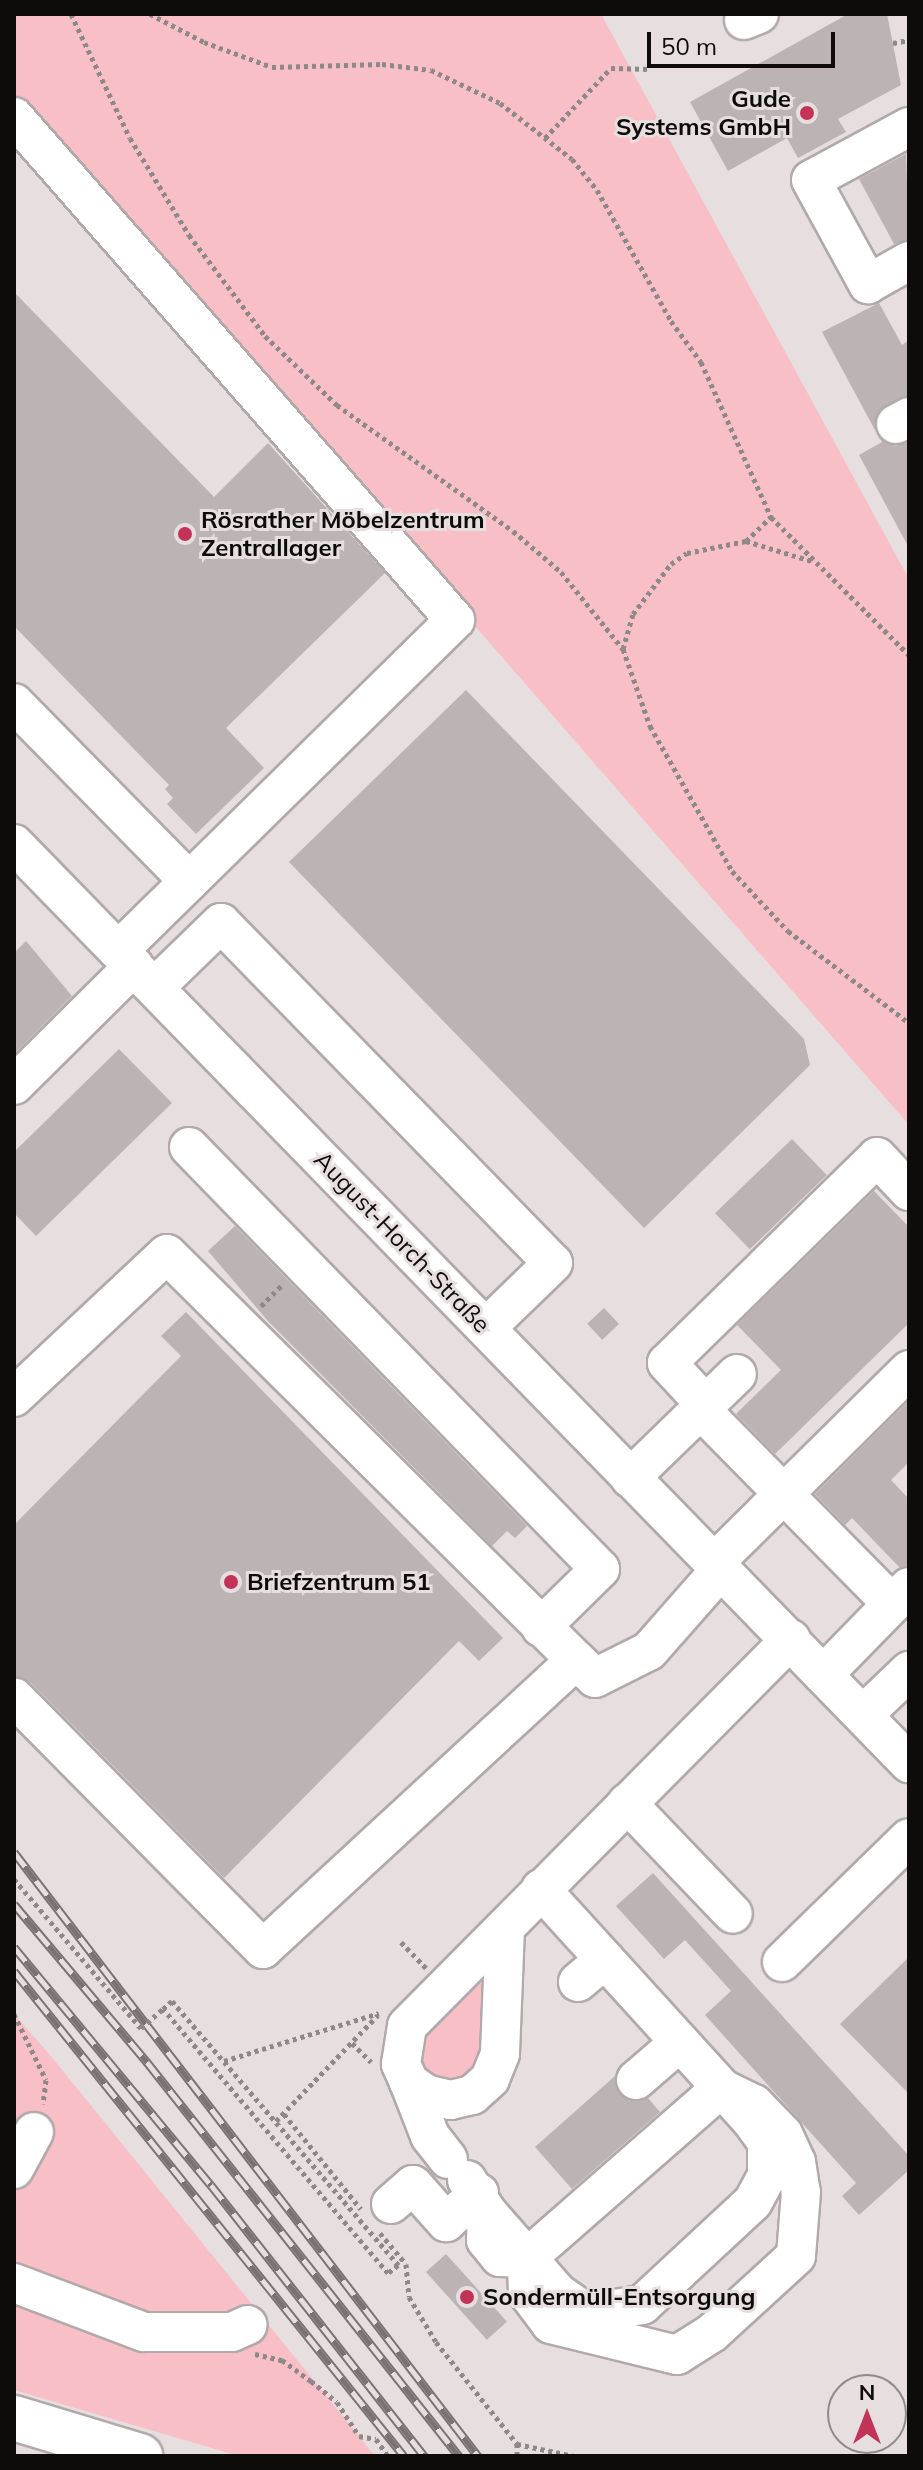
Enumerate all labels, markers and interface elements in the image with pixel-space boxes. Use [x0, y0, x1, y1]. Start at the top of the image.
scale bar [651, 16, 839, 66]
text: 50 m [661, 31, 717, 61]
place label: Gude Systems GmbH [616, 85, 791, 141]
marker: Gude Systems GmbH [798, 104, 816, 122]
place label: Rösrather Möbelzentrum Zentrallager [201, 506, 484, 562]
marker: Rösrather Möbelzentrum Zentrallager [176, 525, 194, 543]
street label: August-Horch-Straße [308, 1145, 496, 1339]
place label: Briefzentrum 51 [247, 1568, 431, 1596]
marker: Briefzentrum 51 [222, 1573, 240, 1591]
place label: Sondermüll-Entsorgung [483, 2283, 755, 2311]
marker: Sondermüll-Entsorgung [458, 2288, 476, 2306]
north arrow [827, 2374, 907, 2454]
text: N [859, 2378, 875, 2406]

